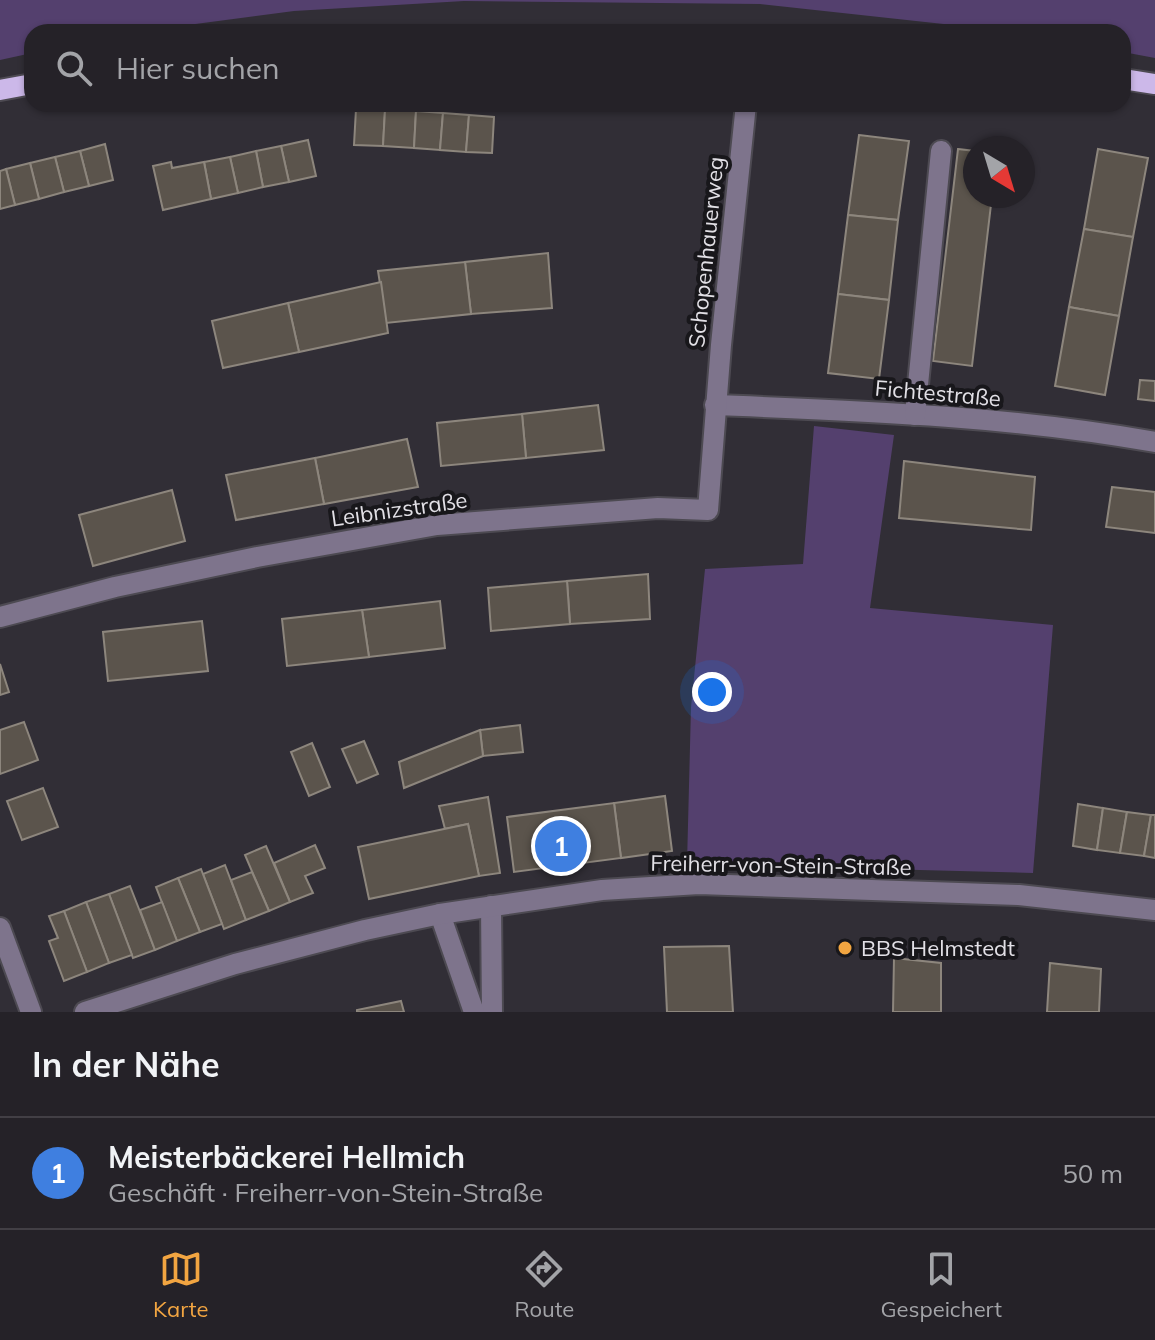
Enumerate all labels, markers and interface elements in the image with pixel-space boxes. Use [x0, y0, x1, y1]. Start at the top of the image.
search box [24, 24, 1131, 112]
icon: search [52, 46, 96, 90]
text: Hier suchen [116, 49, 280, 87]
north arrow [963, 136, 1035, 208]
street label: Schopenhauerweg [682, 155, 730, 349]
street label: Fichtestraße [874, 374, 1002, 412]
street label: Leibnizstraße [329, 486, 469, 532]
your location [692, 672, 732, 712]
pin: 1 [535, 816, 587, 876]
street label: Freiherr-von-Stein-Straße [650, 849, 912, 881]
place label: BBS Helmstedt [861, 934, 1015, 962]
marker: BBS Helmstedt [836, 939, 854, 957]
text: In der Nähe [32, 1043, 220, 1086]
text: Meisterbäckerei Hellmich [108, 1138, 465, 1176]
text: 1 [50, 1157, 66, 1190]
text: 50 m [1062, 1157, 1123, 1190]
text: Geschäft · Freiherr-von-Stein-Straße [108, 1176, 543, 1209]
tab: Karte [153, 1247, 208, 1323]
tab: Route [515, 1247, 574, 1323]
tab: Gespeichert [881, 1247, 1002, 1323]

